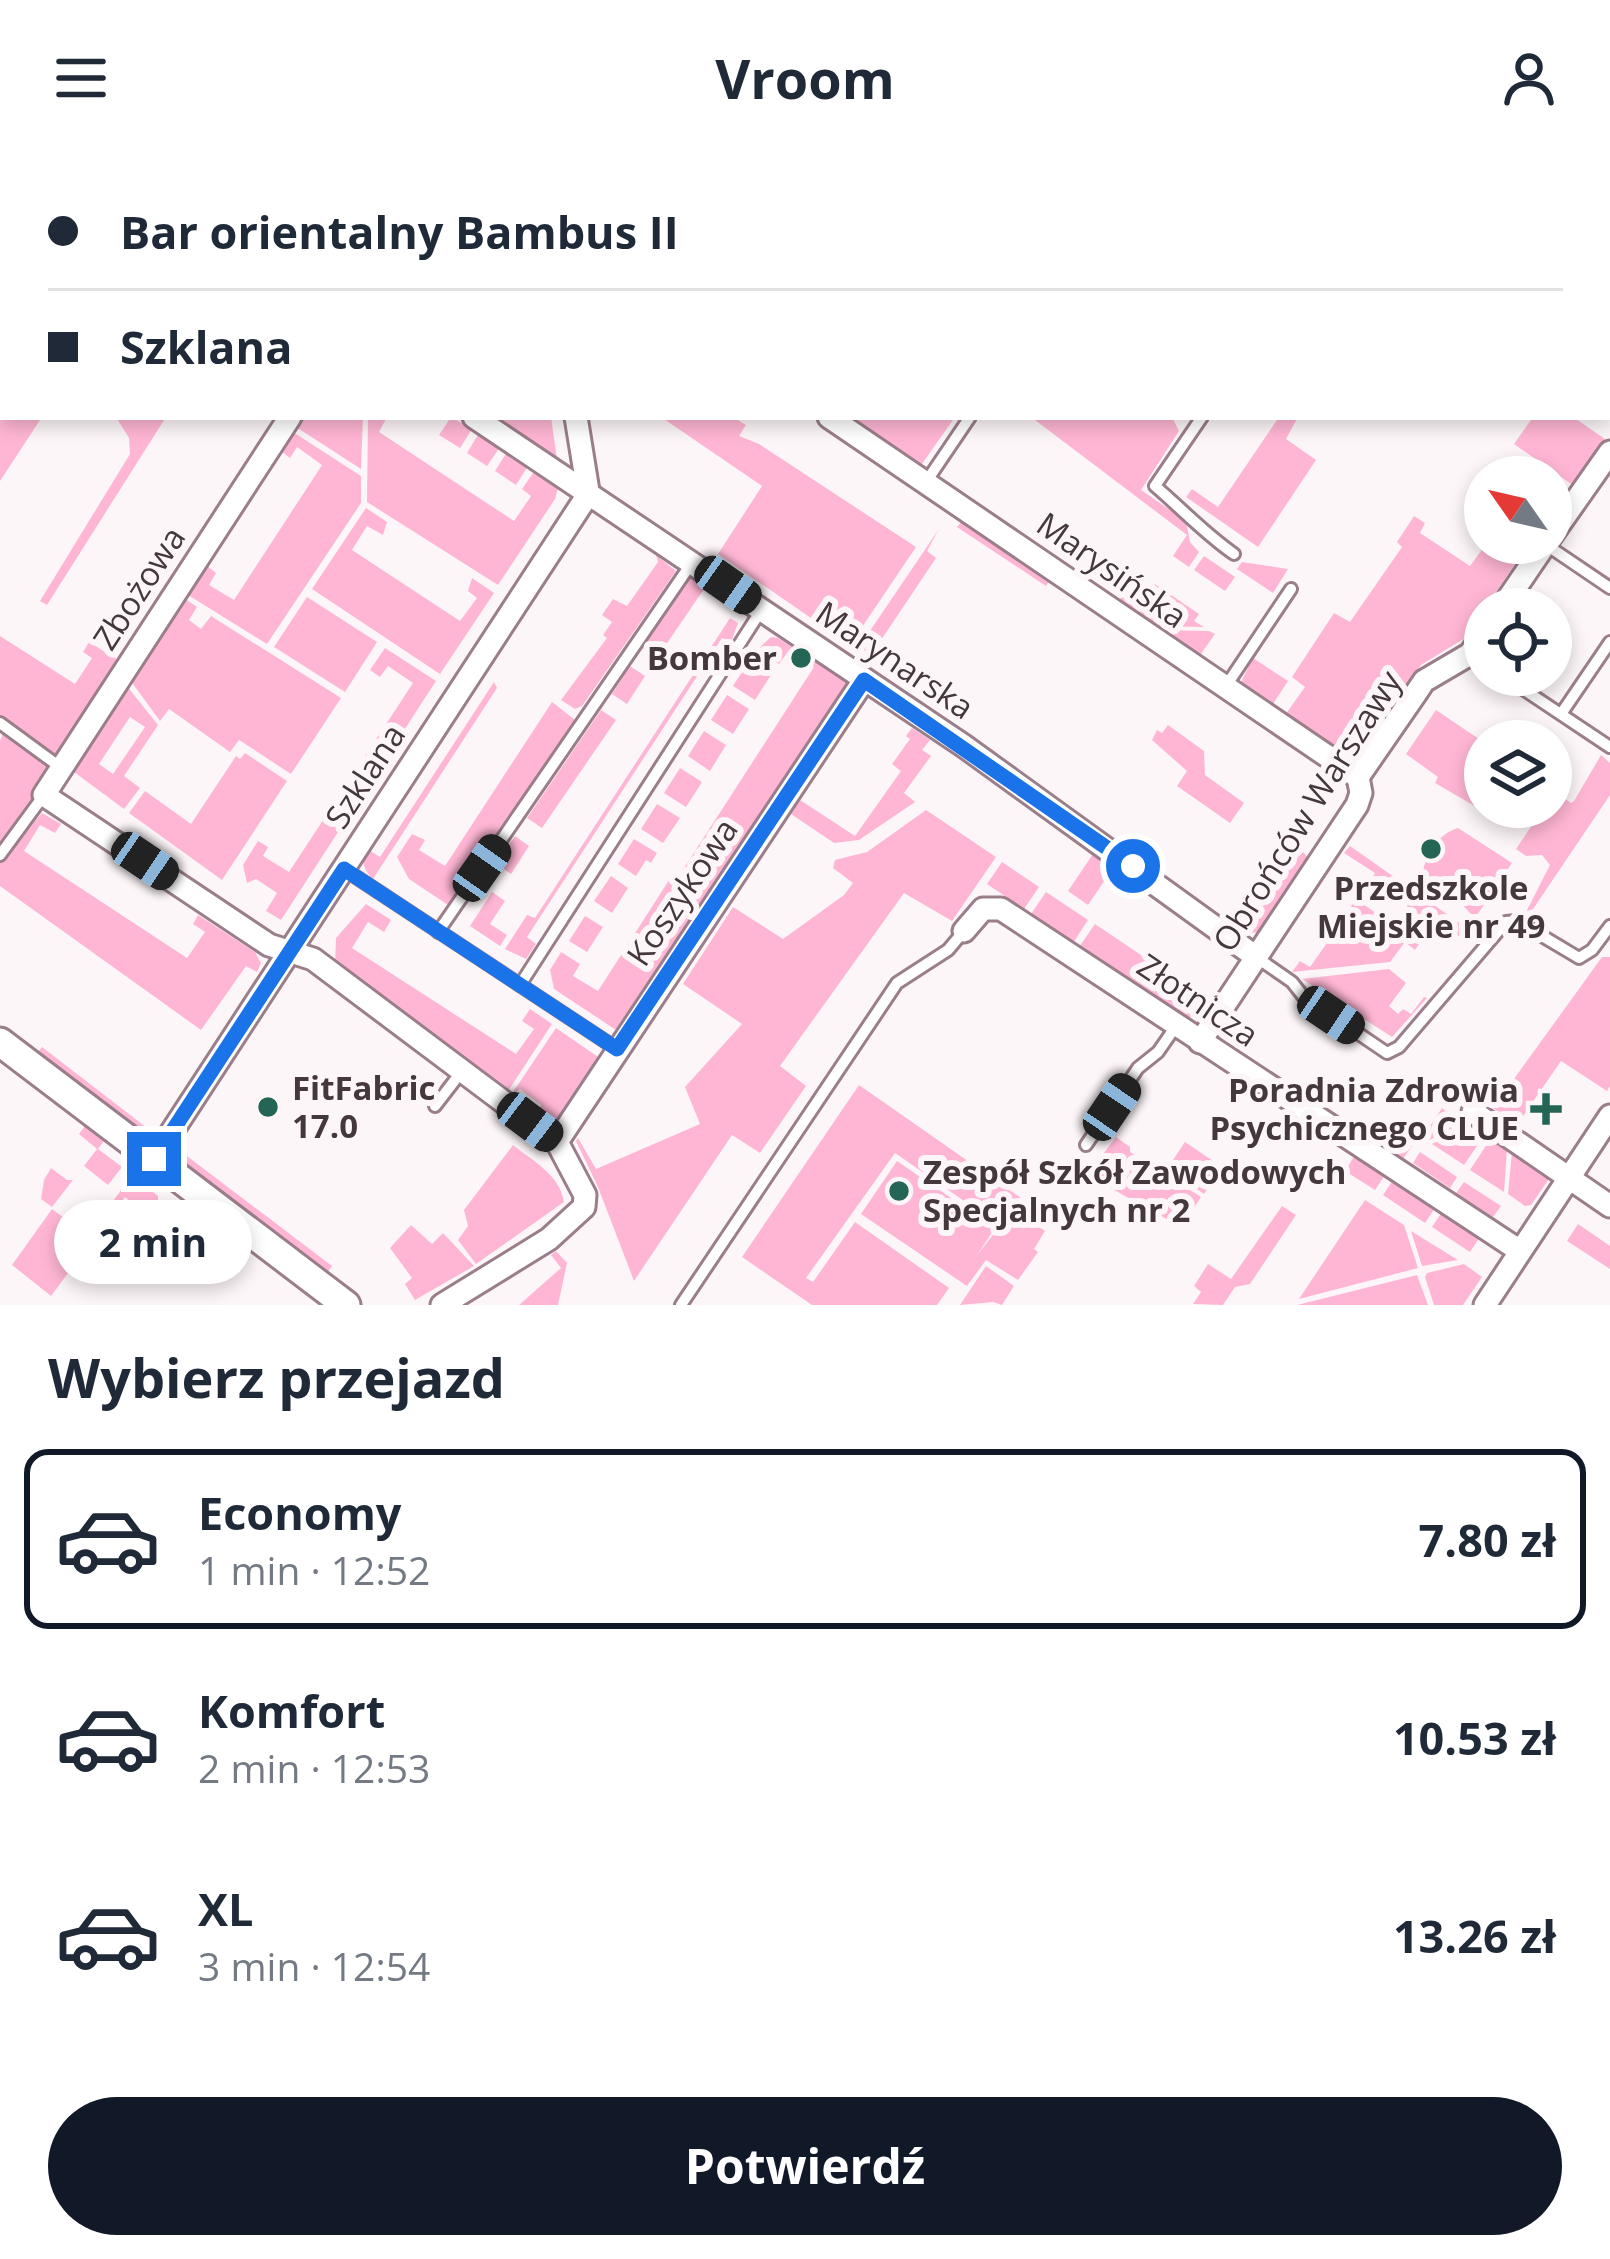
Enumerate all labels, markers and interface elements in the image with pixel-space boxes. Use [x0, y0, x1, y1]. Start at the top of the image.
text: Vroom [715, 41, 895, 115]
icon: menu [48, 45, 114, 111]
icon: person [1496, 45, 1562, 111]
text: Bar orientalny Bambus II [120, 201, 679, 262]
text: Szklana [120, 316, 292, 377]
north arrow [1464, 456, 1572, 564]
map controls [1464, 456, 1572, 828]
street label: Marysińska [1028, 501, 1196, 638]
street label: Zbożowa [82, 518, 195, 658]
car [688, 550, 768, 620]
button: locate [1464, 588, 1572, 696]
street label: Marynarska [807, 590, 983, 729]
place label: Bomber [647, 635, 777, 680]
marker: Bomber [788, 645, 814, 671]
street label: Obrońców Warszawy [1202, 661, 1412, 960]
street label: Szklana [314, 715, 415, 837]
button: layers [1464, 720, 1572, 828]
street label: Koszykowa [616, 809, 747, 974]
car [105, 826, 185, 896]
car [447, 828, 517, 908]
marker: Przedszkole Miejskie nr 49 [1418, 836, 1444, 862]
route start [1106, 839, 1160, 893]
place label: Przedszkole Miejskie nr 49 [1317, 865, 1545, 948]
street label: Złotnicza [1129, 943, 1268, 1057]
car [1291, 980, 1371, 1050]
place label: FitFabric 17.0 [292, 1065, 435, 1148]
car [1077, 1067, 1147, 1147]
place label: Poradnia Zdrowia Psychicznego CLUE [1209, 1067, 1519, 1150]
car [490, 1086, 570, 1158]
marker: Poradnia Zdrowia Psychicznego CLUE [1530, 1093, 1562, 1125]
marker: FitFabric 17.0 [255, 1094, 281, 1120]
route end [127, 1132, 181, 1186]
place label: Zespół Szkół Zawodowych Specjalnych nr 2 [923, 1149, 1347, 1232]
marker: Zespół Szkół Zawodowych Specjalnych nr 2 [886, 1178, 912, 1204]
callout: 2 min [55, 1201, 253, 1285]
text: 2 min [99, 1215, 207, 1268]
text: Wybierz przejazd [48, 1340, 505, 1414]
text: Economy [198, 1482, 401, 1543]
icon: car [54, 1485, 162, 1593]
text: 7.80 zł [1419, 1509, 1556, 1570]
text: 1 min · 12:52 [198, 1543, 430, 1596]
text: Komfort [198, 1680, 385, 1741]
icon: car [54, 1683, 162, 1791]
text: 10.53 zł [1393, 1707, 1556, 1768]
text: 2 min · 12:53 [198, 1741, 430, 1794]
text: XL [198, 1878, 253, 1939]
icon: car [54, 1881, 162, 1989]
text: 13.26 zł [1393, 1905, 1556, 1966]
text: 3 min · 12:54 [198, 1939, 430, 1992]
button: Potwierdź [48, 2097, 1562, 2235]

